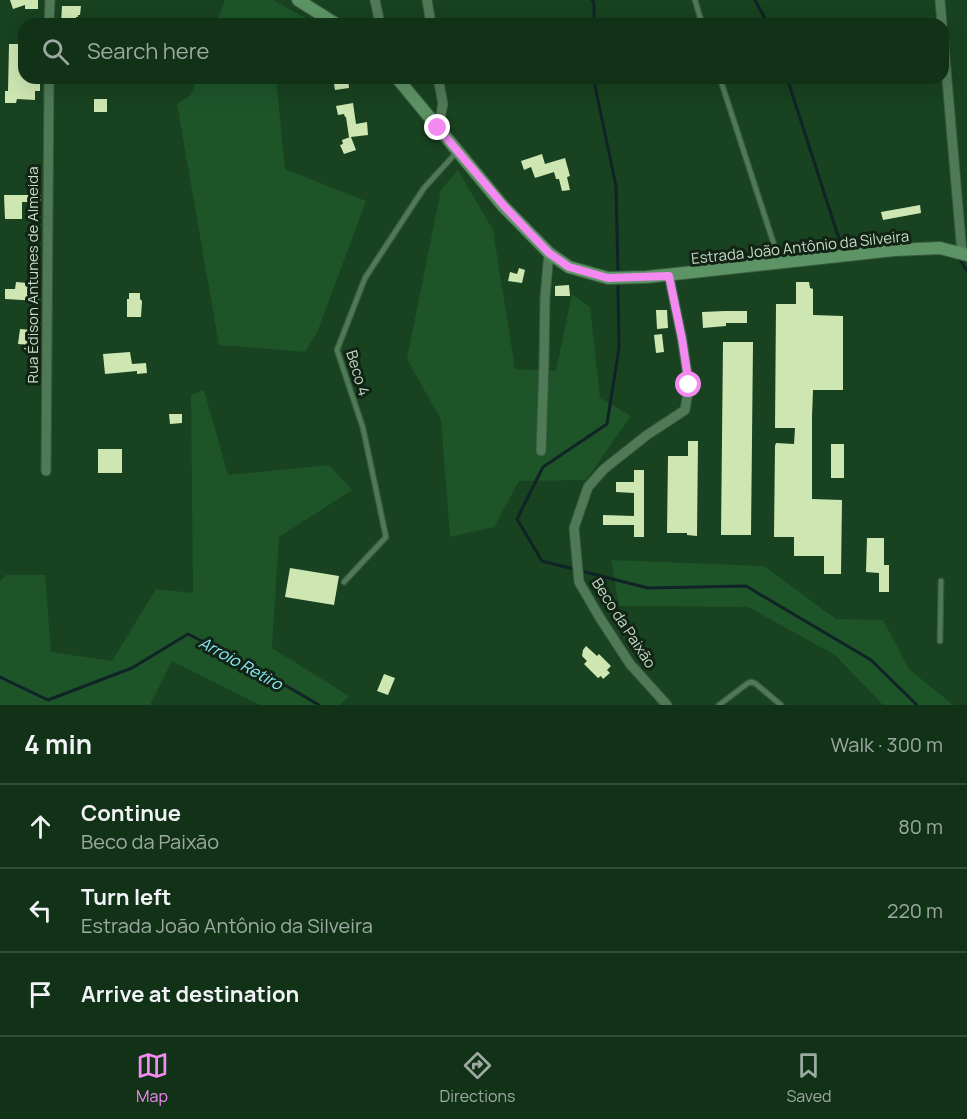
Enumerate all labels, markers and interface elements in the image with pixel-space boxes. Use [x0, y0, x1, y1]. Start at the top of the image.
search box [18, 18, 949, 84]
icon: search [39, 35, 72, 68]
text: Search here [87, 36, 209, 66]
route end [424, 114, 450, 140]
street label: Rua Édison Antunes de Almeida [22, 167, 43, 383]
street label: Estrada João Antônio da Silveira [690, 225, 910, 269]
street label: Beco 4 [341, 348, 375, 399]
route start [675, 371, 701, 397]
street label: Beco da Paixão [587, 574, 661, 672]
water label: Arroio Retiro [195, 631, 288, 696]
text: 4 min [24, 726, 92, 762]
text: Walk · 300 m [831, 731, 943, 758]
text: Continue [81, 798, 181, 828]
icon: ahead [24, 810, 57, 843]
text: 80 m [898, 813, 943, 840]
text: Beco da Paixão [81, 828, 219, 855]
text: Turn left [81, 882, 171, 912]
icon: left [24, 894, 57, 927]
text: 220 m [887, 897, 943, 924]
text: Estrada João Antônio da Silveira [81, 912, 373, 939]
icon: arrive [24, 978, 57, 1011]
text: Arrive at destination [81, 979, 299, 1009]
tab: Map [136, 1049, 169, 1107]
tab: Directions [440, 1049, 515, 1107]
tab: Saved [786, 1049, 831, 1107]

